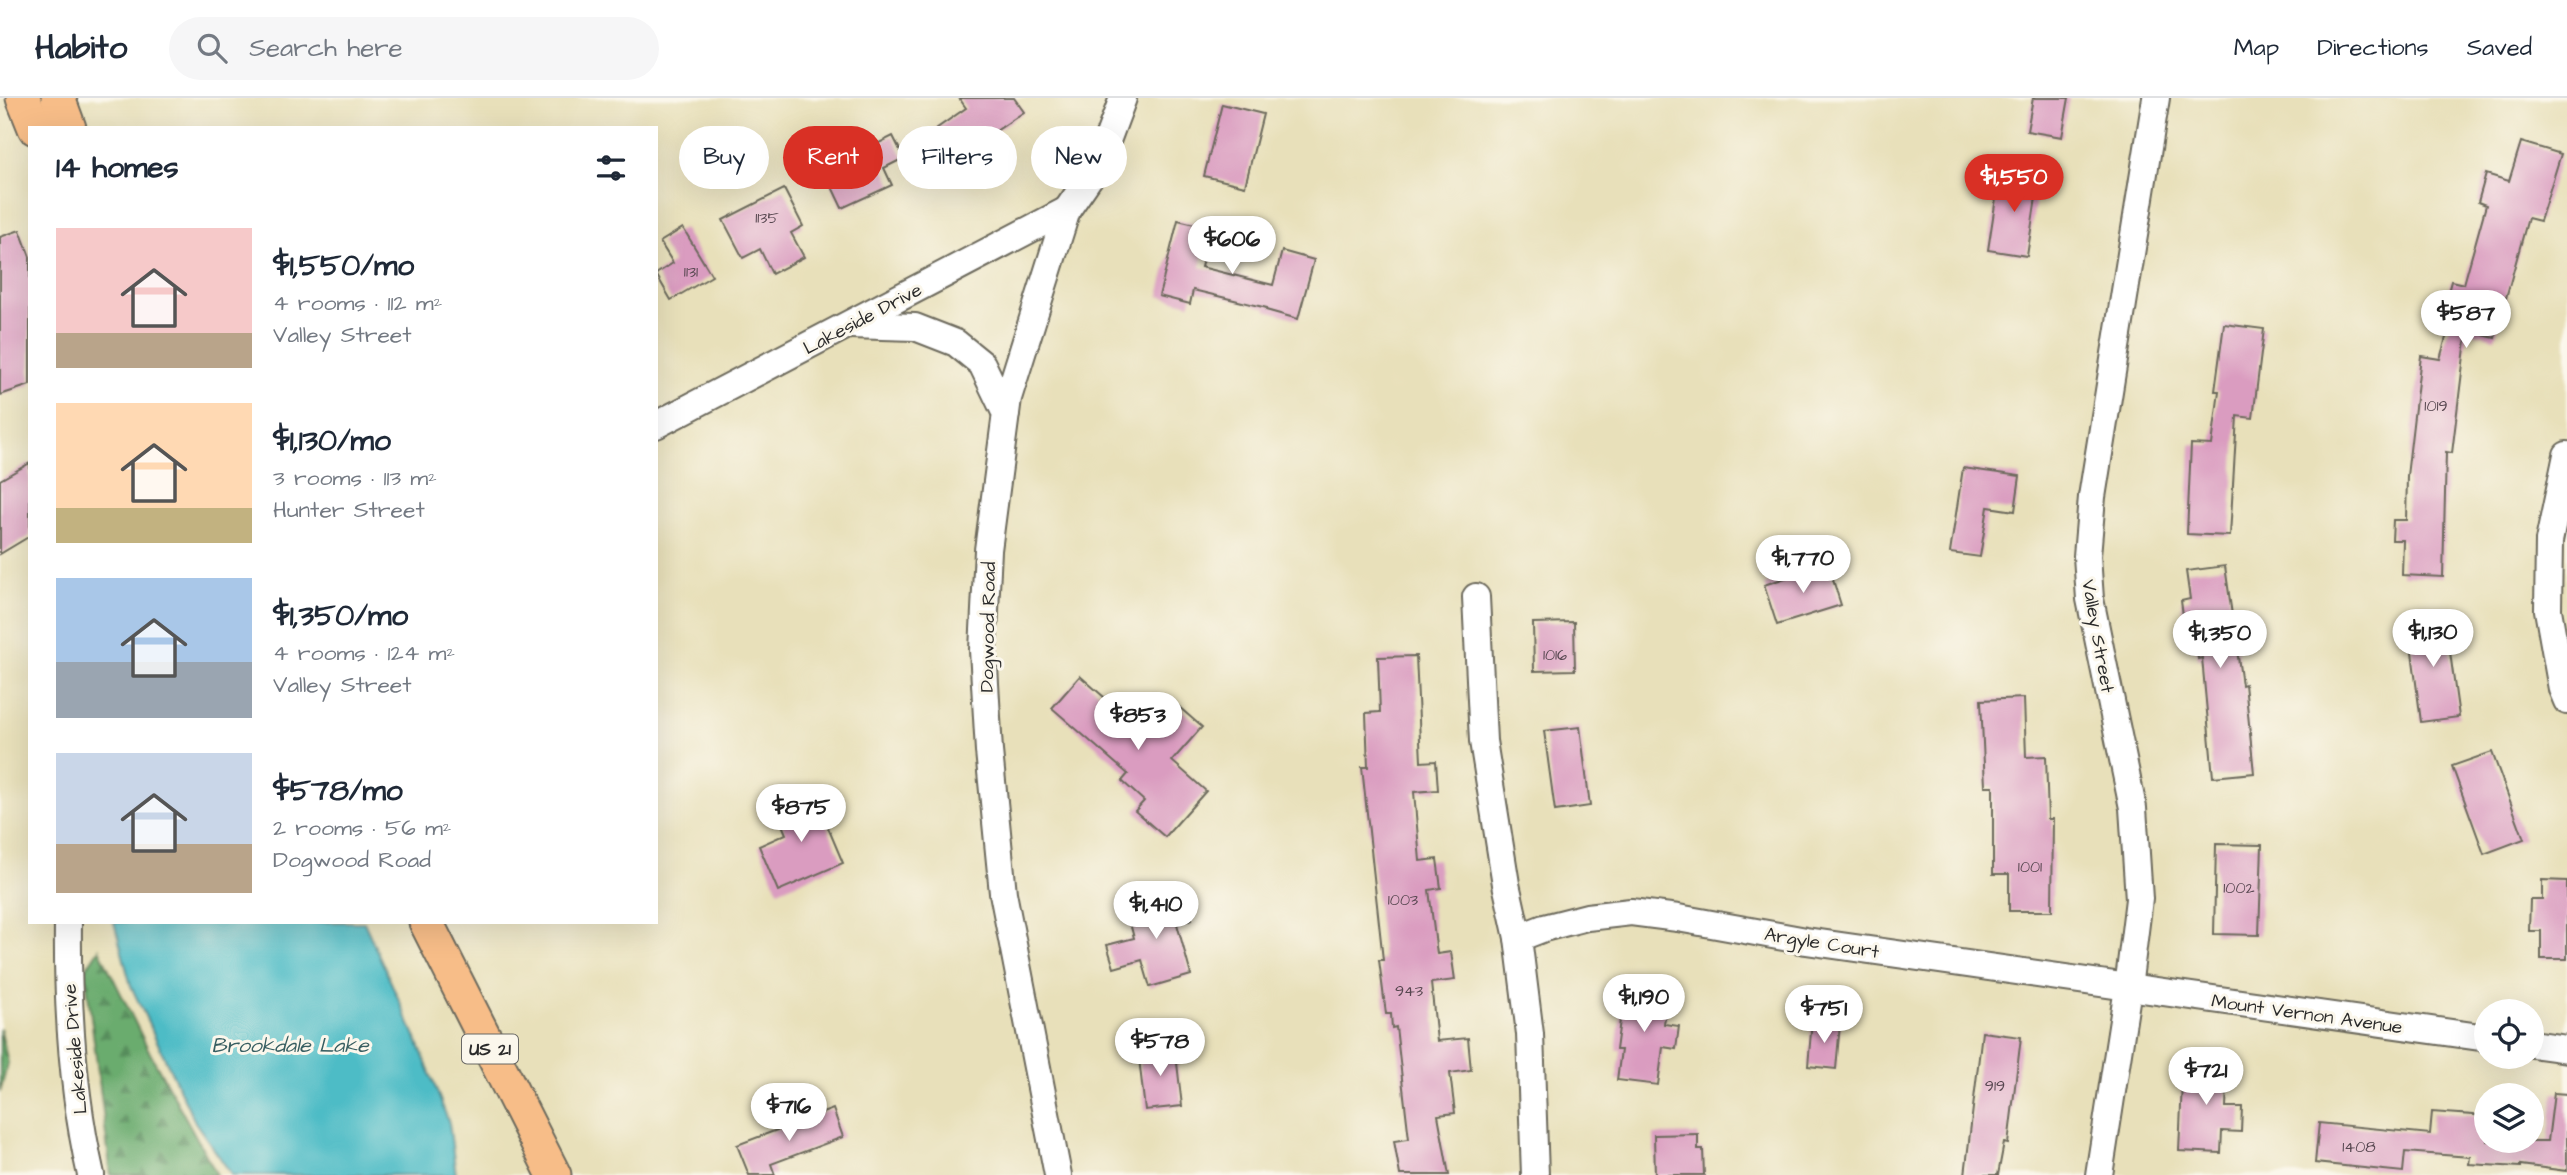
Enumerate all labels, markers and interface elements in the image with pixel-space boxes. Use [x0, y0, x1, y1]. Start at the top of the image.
search box [169, 17, 659, 80]
text: Habito [35, 25, 127, 71]
icon: search [193, 29, 231, 67]
text: Search here [249, 30, 403, 66]
text: Map [2234, 31, 2279, 65]
text: Directions [2317, 31, 2429, 65]
text: Saved [2467, 31, 2532, 65]
chip: Buy [679, 126, 769, 189]
chip: Rent [783, 126, 883, 189]
chip: Filters [897, 126, 1017, 189]
chip: New [1031, 126, 1127, 189]
text: 14 homes [56, 147, 179, 189]
icon: filters [592, 149, 630, 187]
pin: $1,550 [1957, 155, 2071, 214]
text: $1,550 [1981, 161, 2047, 193]
house number: 1135 [755, 207, 779, 229]
pin: $606 [1191, 216, 1273, 276]
text: $606 [1204, 223, 1260, 255]
text: $1,550/mo [273, 245, 414, 287]
icon: home [112, 256, 196, 340]
house number: 1131 [684, 261, 698, 283]
street label: Lakeside Drive [799, 277, 927, 362]
text: 4 rooms · 112 m² [273, 287, 442, 319]
pin: $587 [2425, 290, 2507, 350]
text: $587 [2437, 297, 2495, 329]
text: Valley Street [273, 319, 412, 351]
house number: 1019 [2424, 395, 2448, 417]
text: $1,130/mo [273, 420, 391, 462]
icon: home [112, 431, 196, 515]
text: 3 rooms · 113 m² [273, 462, 437, 494]
text: Hunter Street [273, 494, 425, 526]
pin: $1,770 [1746, 536, 1860, 595]
text: $1,770 [1772, 542, 1834, 574]
street label: Dogwood Road [974, 561, 1004, 693]
street label: Valley Street [2073, 578, 2121, 695]
text: $1,350/mo [273, 595, 408, 637]
icon: home [112, 606, 196, 690]
pin: $1,350 [2163, 610, 2277, 670]
pin: $1,130 [2376, 610, 2490, 669]
text: $1,130 [2409, 616, 2458, 648]
text: $1,350 [2189, 617, 2251, 649]
text: 4 rooms · 124 m² [273, 637, 455, 669]
house number: 1016 [1543, 644, 1567, 666]
text: Valley Street [273, 669, 412, 701]
pin: $853 [1097, 692, 1179, 752]
text: $853 [1110, 699, 1166, 731]
text: $578/mo [273, 770, 403, 812]
icon: home [112, 781, 196, 865]
pin: $875 [760, 784, 842, 844]
text: $875 [772, 791, 830, 823]
text: 2 rooms · 56 m² [273, 812, 451, 844]
text: Dogwood Road [273, 844, 431, 876]
house number: 1001 [2018, 856, 2042, 878]
house number: 1002 [2223, 877, 2255, 899]
pin: $1,410 [1099, 882, 1213, 941]
text: $1,410 [1130, 888, 1182, 920]
house number: 1003 [1388, 889, 1418, 911]
street label: Argyle Court [1762, 921, 1881, 967]
pin: $1,190 [1587, 974, 1701, 1034]
house number: 943 [1395, 980, 1423, 1002]
text: $1,190 [1619, 981, 1669, 1013]
street label: Lakeside Drive [56, 983, 95, 1115]
pin: $751 [1783, 986, 1865, 1045]
street label: Mount Vernon Avenue [2210, 988, 2404, 1041]
text: $751 [1801, 992, 1847, 1024]
map controls [2474, 999, 2544, 1153]
button: locate [2474, 999, 2544, 1069]
pin: $578 [1119, 1018, 1201, 1078]
text: $578 [1131, 1025, 1189, 1057]
water label: Brookdale Lake [211, 1031, 370, 1060]
road number: US 21 [462, 1034, 518, 1064]
pin: $721 [2165, 1048, 2247, 1107]
text: $721 [2184, 1054, 2228, 1086]
house number: 919 [1985, 1075, 2005, 1097]
button: layers [2474, 1083, 2544, 1153]
pin: $716 [748, 1084, 830, 1143]
text: $716 [767, 1090, 811, 1122]
house number: 1408 [2342, 1136, 2376, 1158]

